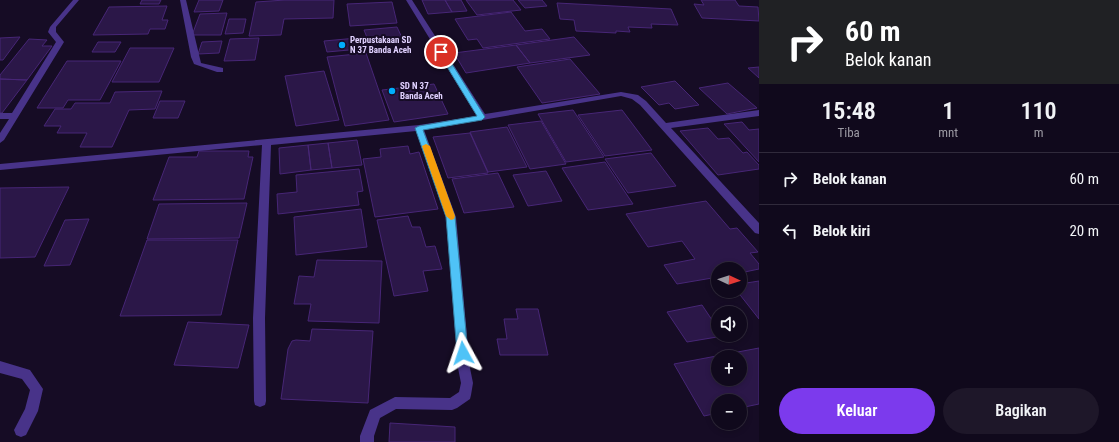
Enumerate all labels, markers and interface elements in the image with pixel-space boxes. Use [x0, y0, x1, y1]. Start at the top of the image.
text: 60 m [845, 15, 901, 48]
icon: right [779, 16, 831, 68]
place label: Perpustakaan SD N 37 Banda Aceh [350, 35, 412, 55]
pin [424, 35, 458, 69]
marker: Perpustakaan SD N 37 Banda Aceh [337, 40, 347, 50]
icon: arrive [430, 41, 452, 63]
text: Belok kanan [845, 49, 931, 70]
place label: SD N 37 Banda Aceh [400, 81, 443, 101]
marker: SD N 37 Banda Aceh [387, 86, 397, 96]
text: 15:48 [821, 97, 876, 125]
text: 1 [942, 97, 954, 125]
text: 110 [1020, 97, 1057, 125]
text: Tiba [837, 125, 860, 140]
text: mnt [938, 125, 958, 140]
text: m [1034, 125, 1043, 140]
icon: right [779, 168, 801, 190]
text: Belok kanan [813, 170, 887, 188]
text: 60 m [1069, 170, 1099, 188]
icon: left [779, 220, 801, 242]
text: Belok kiri [813, 222, 870, 240]
text: 20 m [1069, 222, 1099, 240]
north arrow [711, 262, 747, 298]
map controls [711, 262, 747, 430]
button: sound [711, 306, 747, 342]
position arrow [442, 332, 484, 374]
button: + [711, 350, 747, 386]
button: Keluar [779, 388, 935, 434]
button: Bagikan [943, 388, 1099, 434]
button: − [711, 394, 747, 430]

